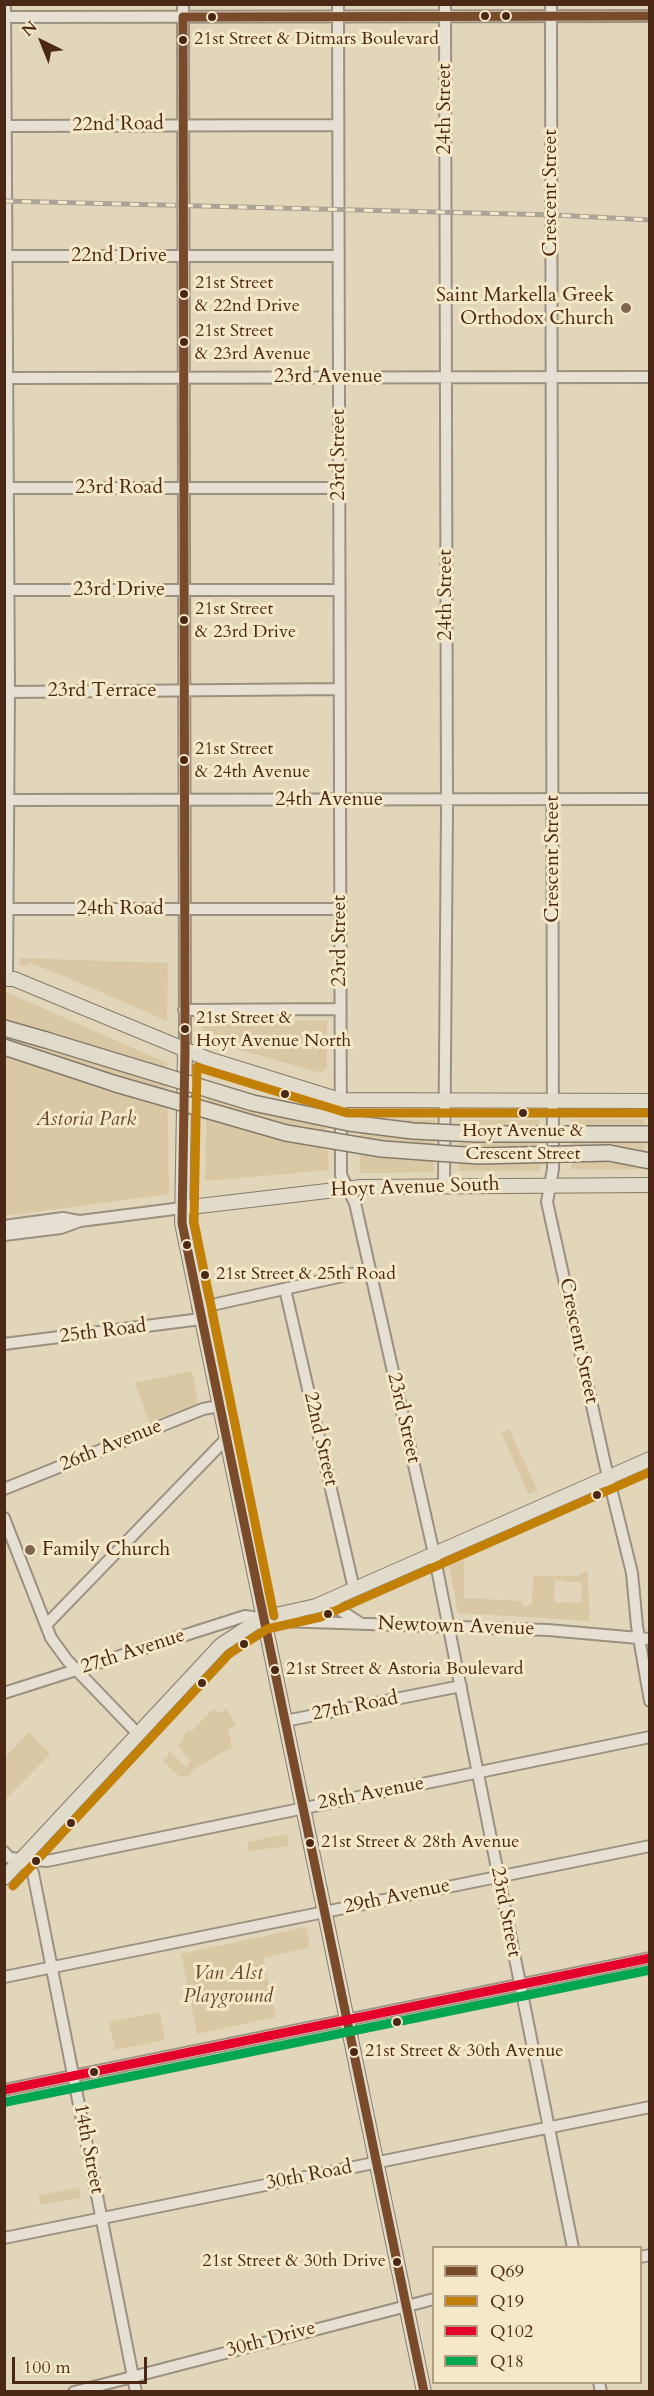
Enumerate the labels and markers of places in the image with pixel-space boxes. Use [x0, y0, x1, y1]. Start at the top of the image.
unlabelled marker [479, 10, 491, 22]
unlabelled marker [500, 10, 512, 22]
unlabelled marker [206, 11, 218, 23]
place label: 21st Street & Ditmars Boulevard [194, 29, 439, 51]
marker: 21st Street & Ditmars Boulevard [177, 34, 189, 46]
place label: 21st Street & 22nd Drive [195, 273, 300, 316]
place label: Saint Markella Greek Orthodox Church [436, 284, 614, 331]
marker: 21st Street & 22nd Drive [178, 288, 190, 300]
marker: Saint Markella Greek Orthodox Church [619, 301, 633, 315]
place label: 21st Street & 23rd Avenue [195, 321, 311, 364]
marker: 21st Street & 23rd Avenue [178, 336, 190, 348]
place label: 21st Street & 23rd Drive [195, 599, 296, 642]
marker: 21st Street & 23rd Drive [178, 614, 190, 626]
place label: 21st Street & 24th Avenue [195, 739, 310, 782]
marker: 21st Street & 24th Avenue [178, 754, 190, 766]
place label: 21st Street & Hoyt Avenue North [196, 1008, 351, 1050]
marker: 21st Street & Hoyt Avenue North [179, 1023, 191, 1035]
unlabelled marker [279, 1088, 291, 1100]
marker: Hoyt Avenue & Crescent Street [517, 1107, 529, 1119]
place label: Hoyt Avenue & Crescent Street [462, 1121, 584, 1164]
unlabelled marker [181, 1239, 193, 1251]
place label: 21st Street & 25th Road [216, 1264, 396, 1286]
marker: 21st Street & 25th Road [199, 1269, 211, 1281]
unlabelled marker [591, 1489, 603, 1501]
place label: Family Church [42, 1538, 170, 1562]
marker: Family Church [23, 1543, 37, 1557]
unlabelled marker [322, 1608, 334, 1620]
unlabelled marker [238, 1638, 250, 1650]
place label: 21st Street & Astoria Boulevard [286, 1659, 523, 1681]
marker: 21st Street & Astoria Boulevard [269, 1664, 281, 1676]
unlabelled marker [196, 1677, 208, 1689]
unlabelled marker [65, 1817, 77, 1829]
place label: 21st Street & 28th Avenue [321, 1832, 520, 1854]
marker: 21st Street & 28th Avenue [304, 1837, 316, 1849]
unlabelled marker [30, 1855, 42, 1867]
unlabelled marker [391, 2016, 403, 2028]
place label: 21st Street & 30th Avenue [365, 2041, 564, 2063]
marker: 21st Street & 30th Avenue [348, 2046, 360, 2058]
unlabelled marker [88, 2066, 100, 2078]
place label: 21st Street & 30th Drive [202, 2251, 386, 2273]
marker: 21st Street & 30th Drive [391, 2256, 403, 2268]

